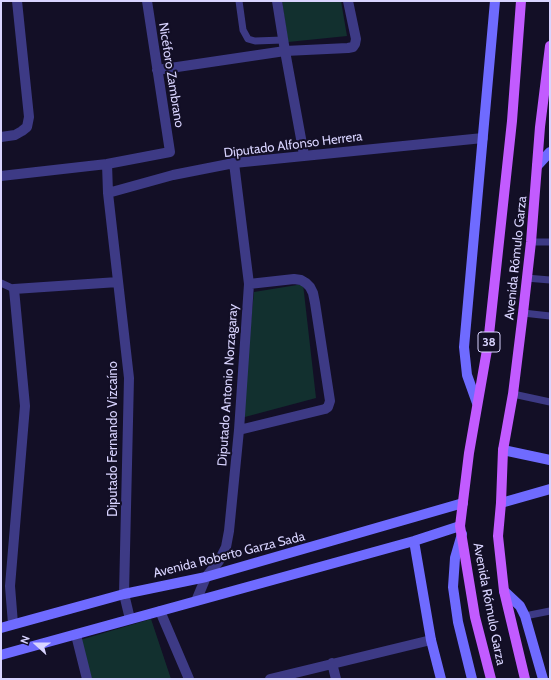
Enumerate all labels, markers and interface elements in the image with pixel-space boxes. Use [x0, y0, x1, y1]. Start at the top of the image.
street label: Nicéforo Zambrano [155, 21, 187, 129]
street label: Diputado Alfonso Herrera [223, 129, 363, 161]
street label: Avenida Rómulo Garza [502, 195, 530, 321]
street label: Diputado Antonio Norzagaray [215, 303, 241, 467]
road number: 38 [478, 332, 500, 352]
street label: Diputado Fernando Vizcaíno [105, 361, 121, 517]
street label: Avenida Roberto Garza Sada [152, 529, 306, 581]
street label: Avenida Rómulo Garza [469, 541, 509, 667]
north arrow [16, 624, 56, 664]
text: N [17, 634, 33, 646]

